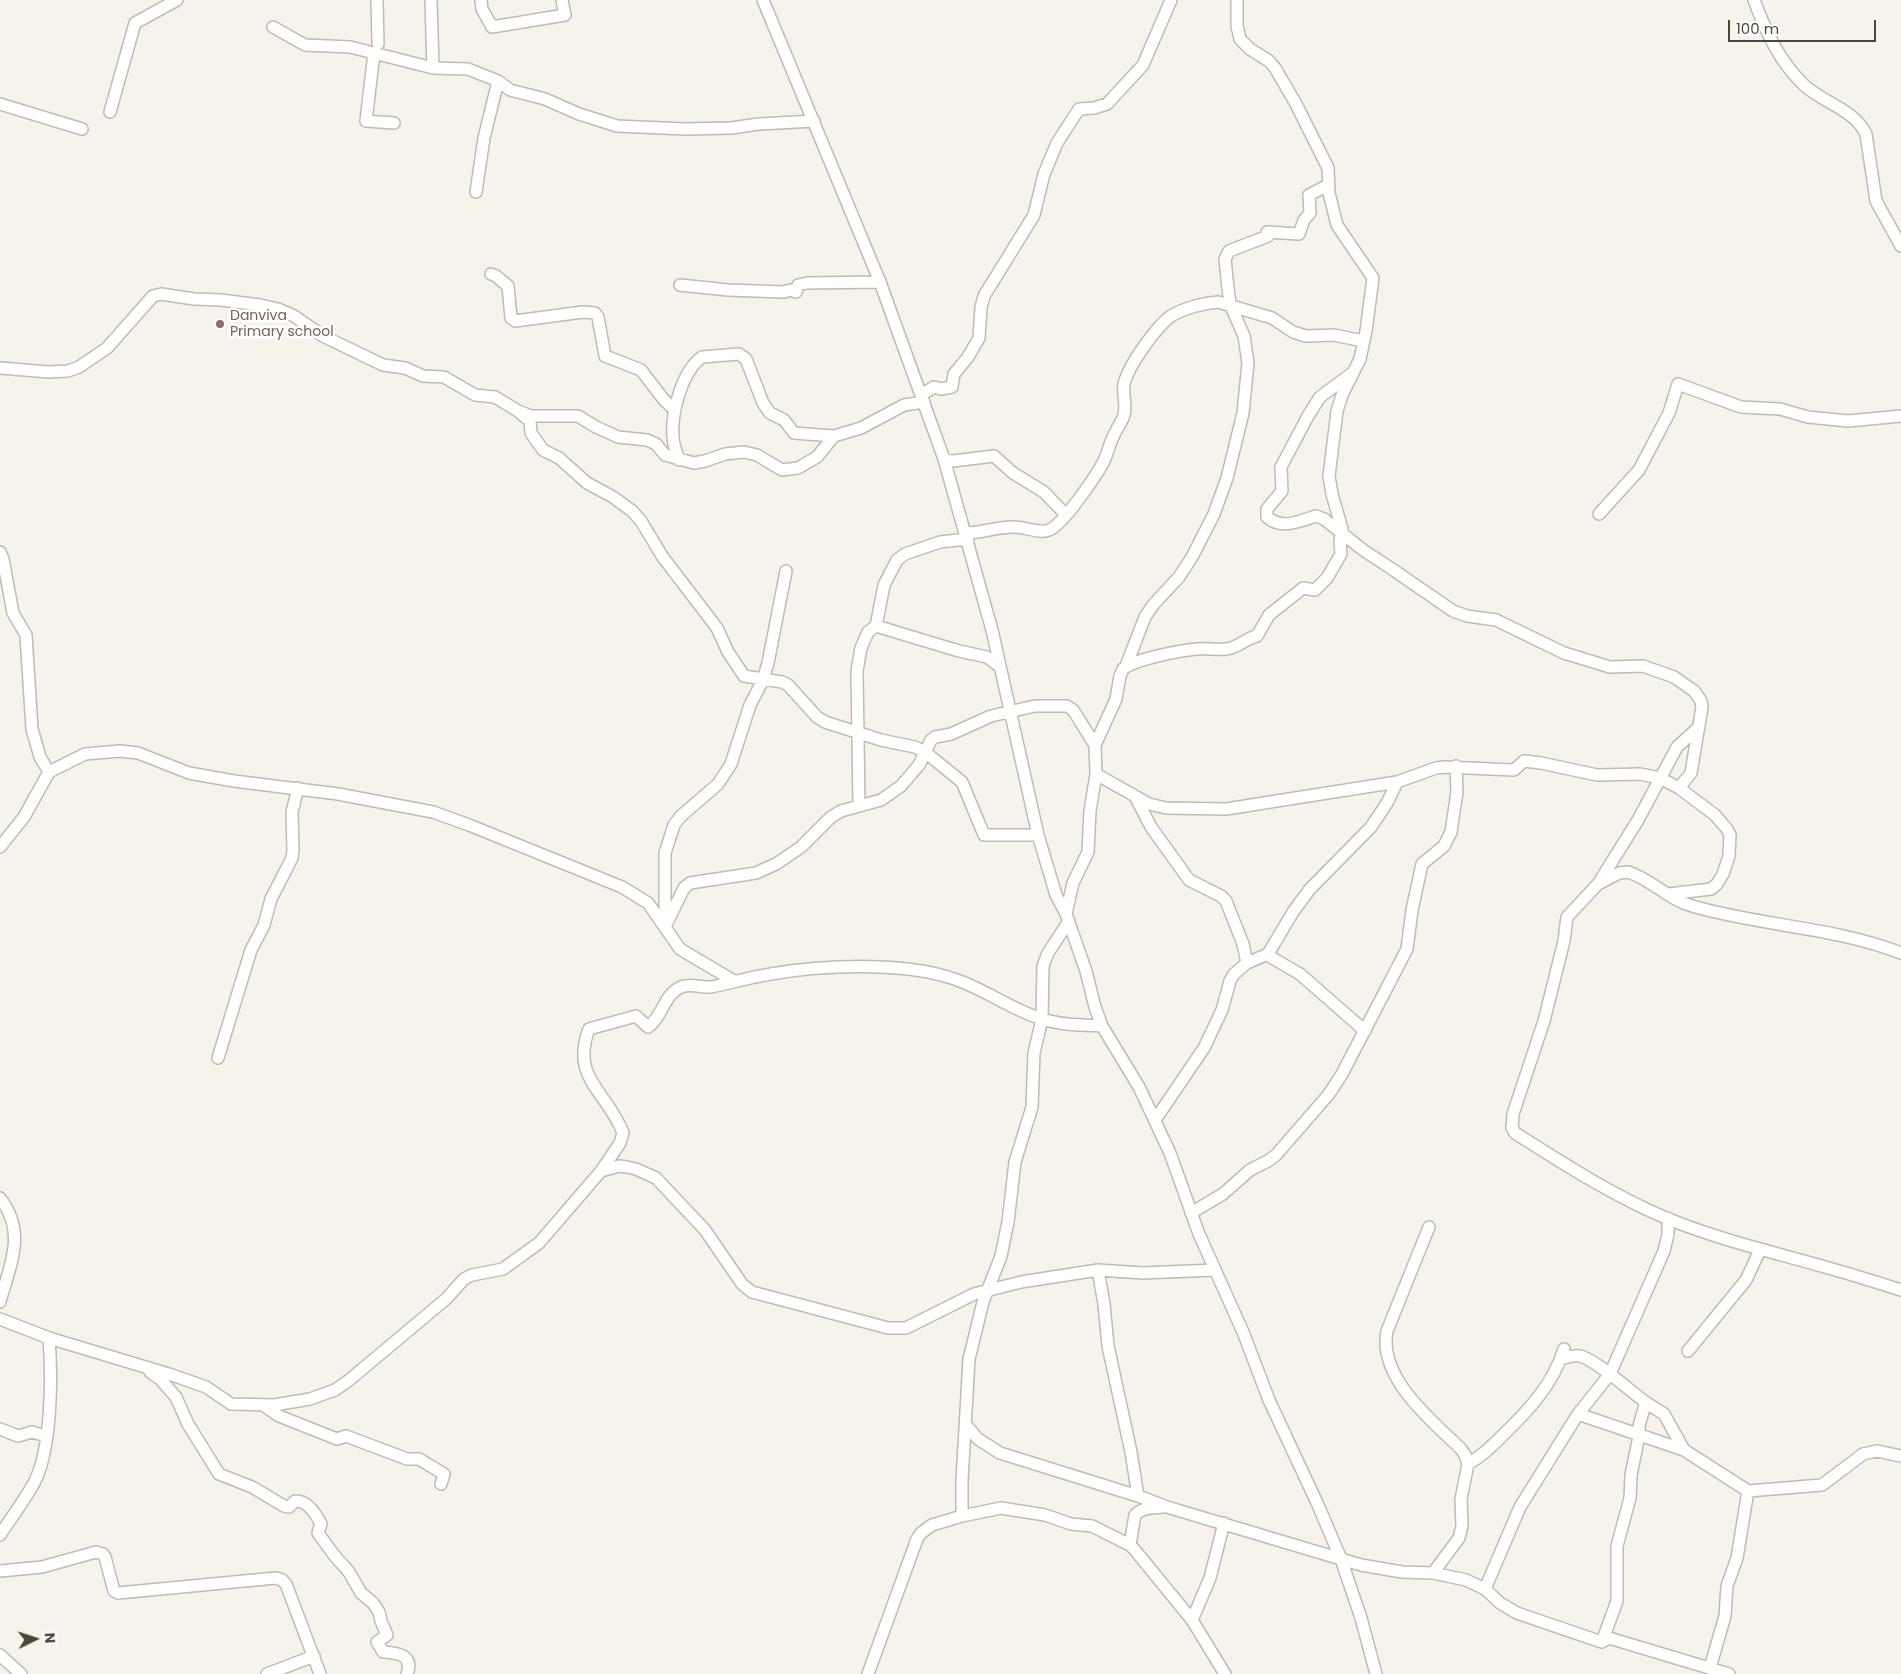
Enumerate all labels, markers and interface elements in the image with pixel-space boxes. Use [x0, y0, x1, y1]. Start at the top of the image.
scale bar [1731, 10, 1878, 42]
text: 100 m [1736, 18, 1779, 39]
place label: Danviva Primary school [230, 308, 334, 341]
marker: Danviva Primary school [214, 318, 226, 330]
north arrow [10, 1614, 60, 1664]
text: N [40, 1632, 60, 1644]

